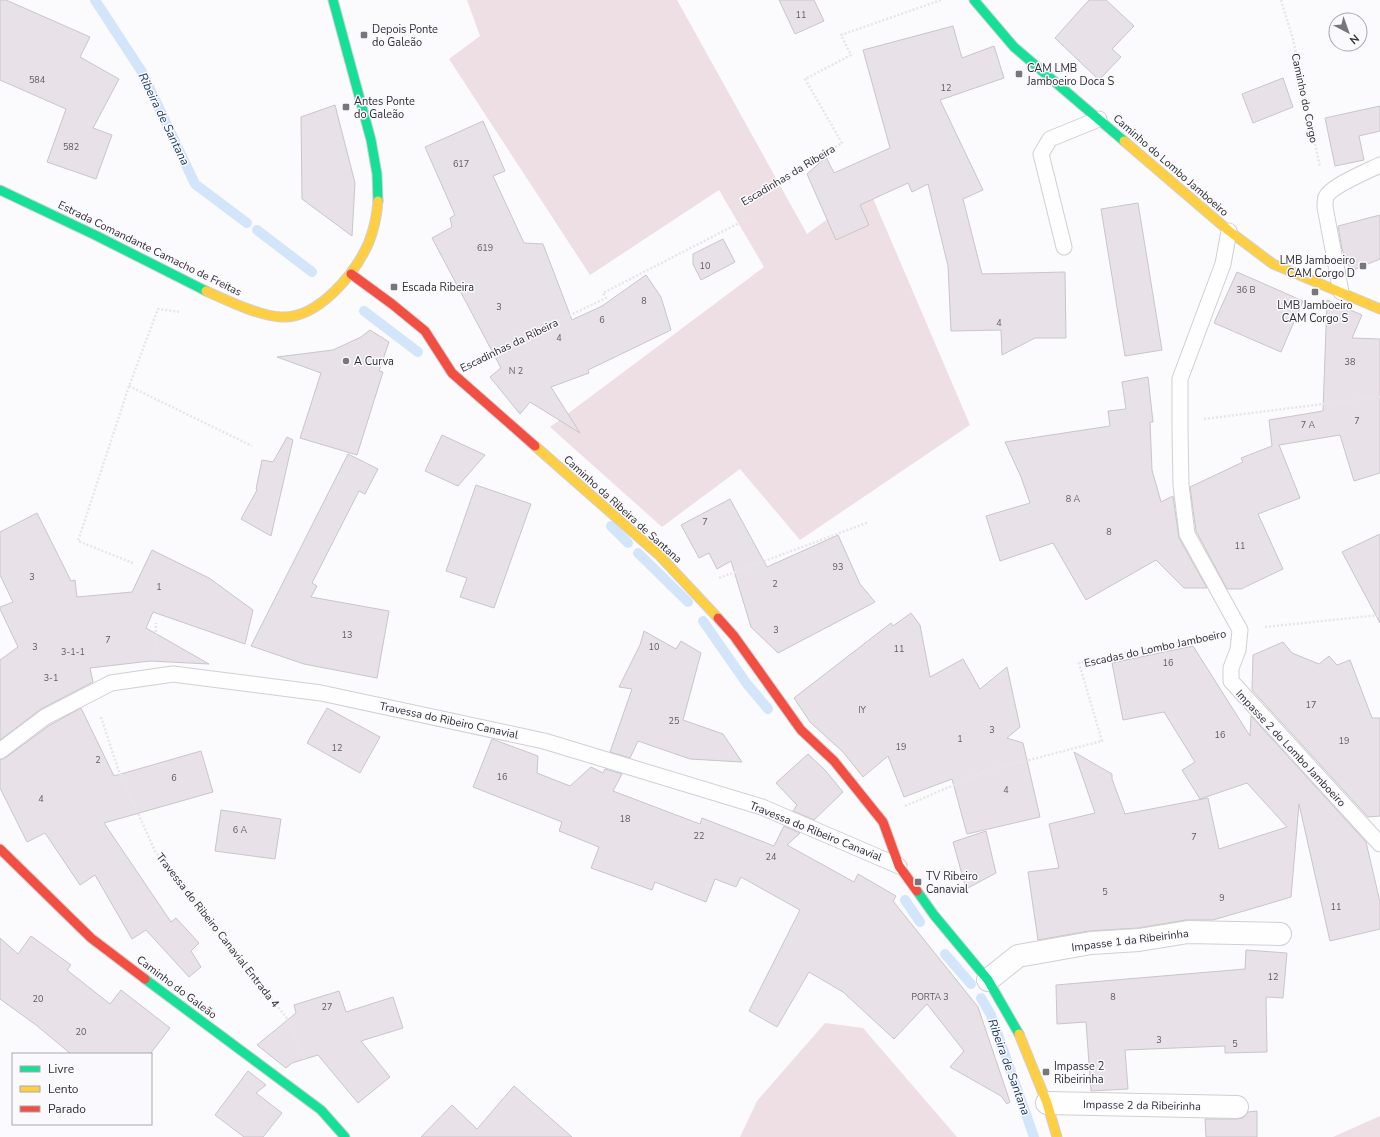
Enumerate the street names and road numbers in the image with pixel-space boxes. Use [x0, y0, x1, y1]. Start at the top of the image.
street label: Caminho do Corgo [1288, 52, 1321, 144]
street label: Caminho do Lombo Jamboeiro [1110, 111, 1232, 220]
street label: Escadinhas da Ribeira [738, 141, 838, 210]
street label: Estrada Comandante Camacho de Freitas [55, 197, 244, 300]
street label: Escadinhas da Ribeira [458, 315, 561, 376]
street label: Caminho da Ribeira de Santana [560, 452, 685, 567]
street label: Escadas do Lombo Jamboeiro [1083, 626, 1227, 671]
street label: Impasse 2 do Lombo Jamboeiro [1232, 687, 1349, 810]
street label: Travessa do Ribeiro Canavial [378, 698, 520, 743]
street label: Travessa do Ribeiro Canavial [747, 798, 885, 865]
street label: Travessa do Ribeiro Canavial Entrada 4 [153, 850, 283, 1011]
street label: Impasse 1 da Ribeirinha [1071, 926, 1190, 955]
street label: Caminho do Galeão [134, 952, 220, 1022]
street label: Impasse 2 da Ribeirinha [1083, 1097, 1201, 1114]

